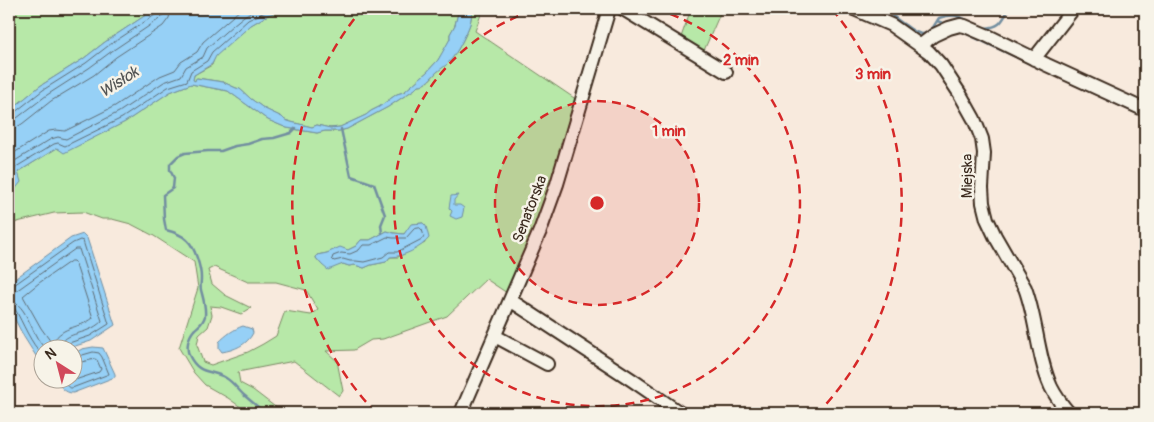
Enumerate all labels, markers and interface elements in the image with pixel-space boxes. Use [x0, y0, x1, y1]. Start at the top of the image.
text: 2 min [723, 51, 759, 70]
water label: Wisłok [96, 61, 144, 102]
text: 3 min [855, 65, 891, 84]
text: 1 min [652, 122, 686, 141]
street label: Miejska [958, 154, 977, 198]
street label: Senatorska [509, 173, 551, 245]
centre of rings [588, 194, 606, 212]
north arrow [32, 340, 82, 390]
text: N [42, 344, 59, 364]

